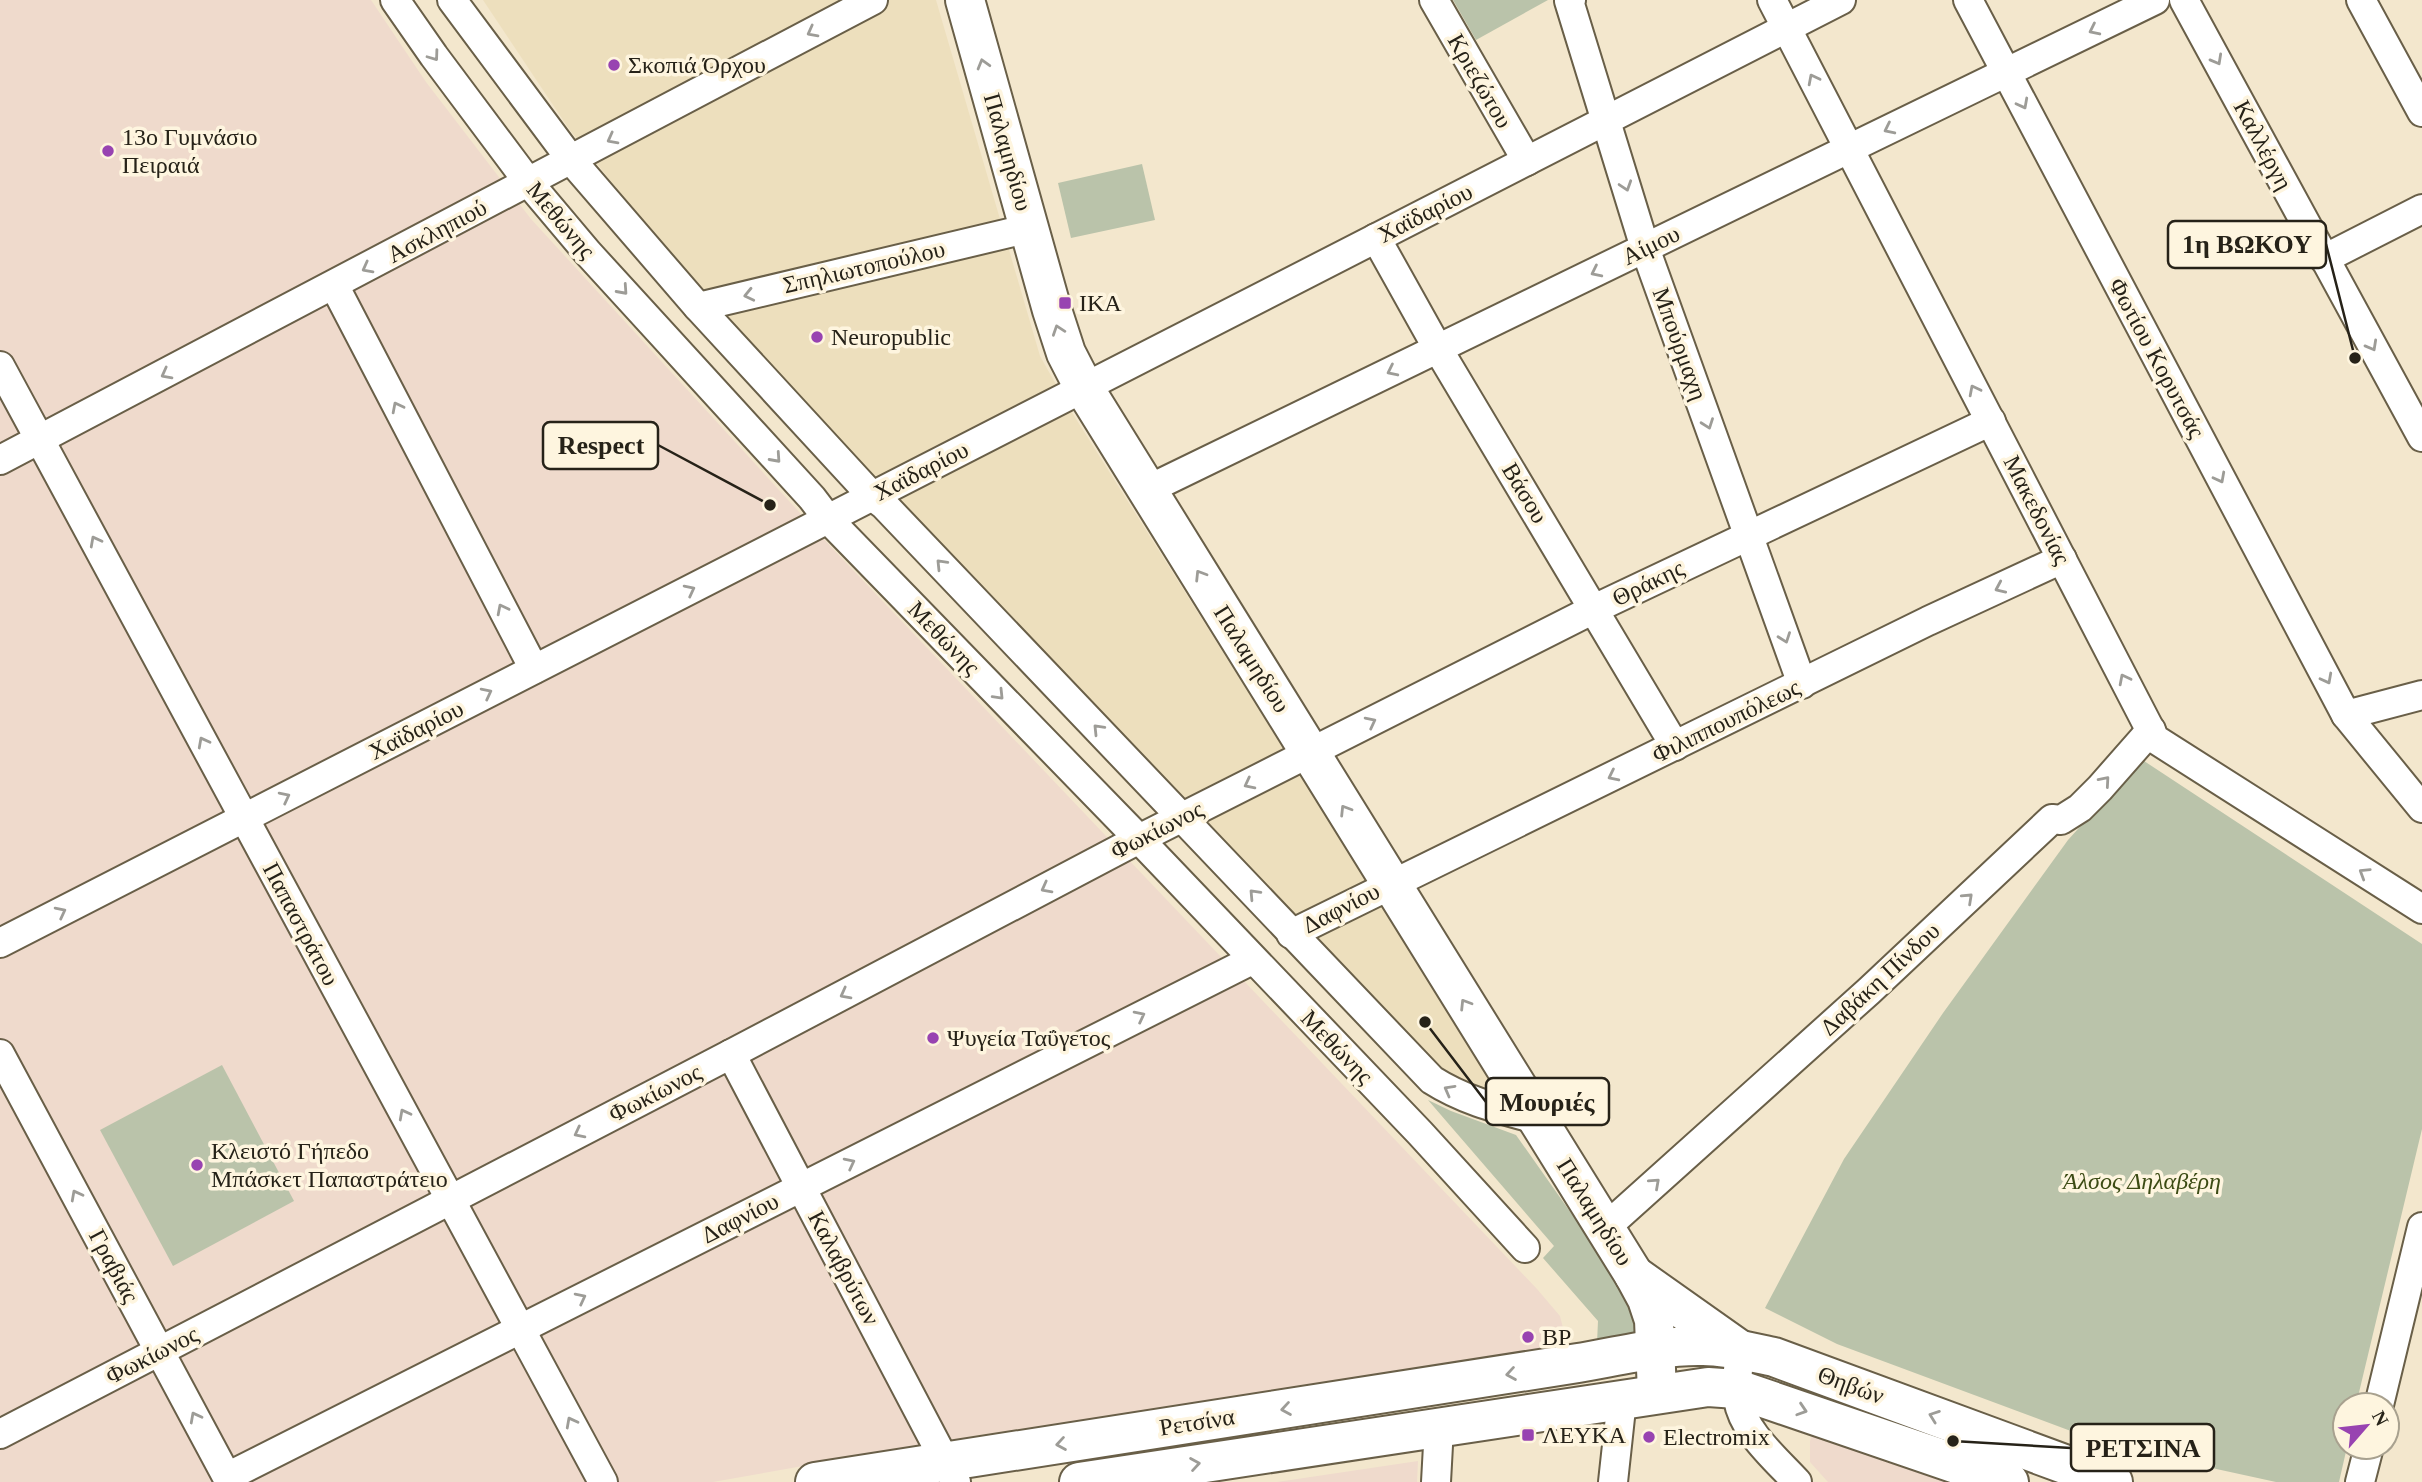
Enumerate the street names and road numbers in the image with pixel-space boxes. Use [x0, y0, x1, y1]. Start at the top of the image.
street label: Κριεζώτου [1443, 29, 1517, 133]
street label: Παλαμηδίου [979, 90, 1037, 214]
street label: Καλλέργη [2229, 96, 2297, 194]
street label: Μεθώνης [522, 177, 601, 264]
street label: Χαϊδαρίου [1373, 178, 1477, 248]
street label: Ασκληπιού [383, 194, 491, 268]
street label: Αίμου [1618, 220, 1684, 270]
street label: Σπηλιωτοπούλου [780, 236, 948, 298]
street label: Φωτίου Κορυτσάς [2104, 274, 2210, 443]
street label: Μπούρμαχη [1648, 284, 1712, 404]
street label: Χαϊδαρίου [869, 436, 973, 506]
street label: Μακεδονίας [1998, 451, 2076, 569]
street label: Βάσου [1497, 458, 1553, 528]
street label: Θράκης [1608, 554, 1688, 611]
street label: Μεθώνης [903, 596, 986, 680]
street label: Παλαμηδίου [1209, 601, 1295, 717]
street label: Φιλιππουπόλεως [1648, 674, 1805, 768]
street label: Χαϊδαρίου [364, 695, 468, 765]
street label: Φωκίωνος [1107, 795, 1208, 864]
street label: Παπαστράτου [258, 858, 344, 990]
street label: Δαφνίου [1298, 878, 1384, 938]
street label: Δαβάκη Πίνδου [1815, 917, 1945, 1041]
street label: Μεθώνης [1296, 1005, 1379, 1089]
street label: Φωκίωνος [605, 1058, 706, 1127]
street label: Παλαμηδίου [1552, 1154, 1638, 1270]
street label: Δαφνίου [697, 1188, 783, 1248]
street label: Καλαβρύτων [803, 1206, 885, 1330]
street label: Γραβιάς [84, 1225, 144, 1307]
street label: Φωκίωνος [102, 1320, 203, 1389]
street label: Θηβών [1814, 1361, 1888, 1409]
street label: Ρετσίνα [1157, 1403, 1237, 1441]

